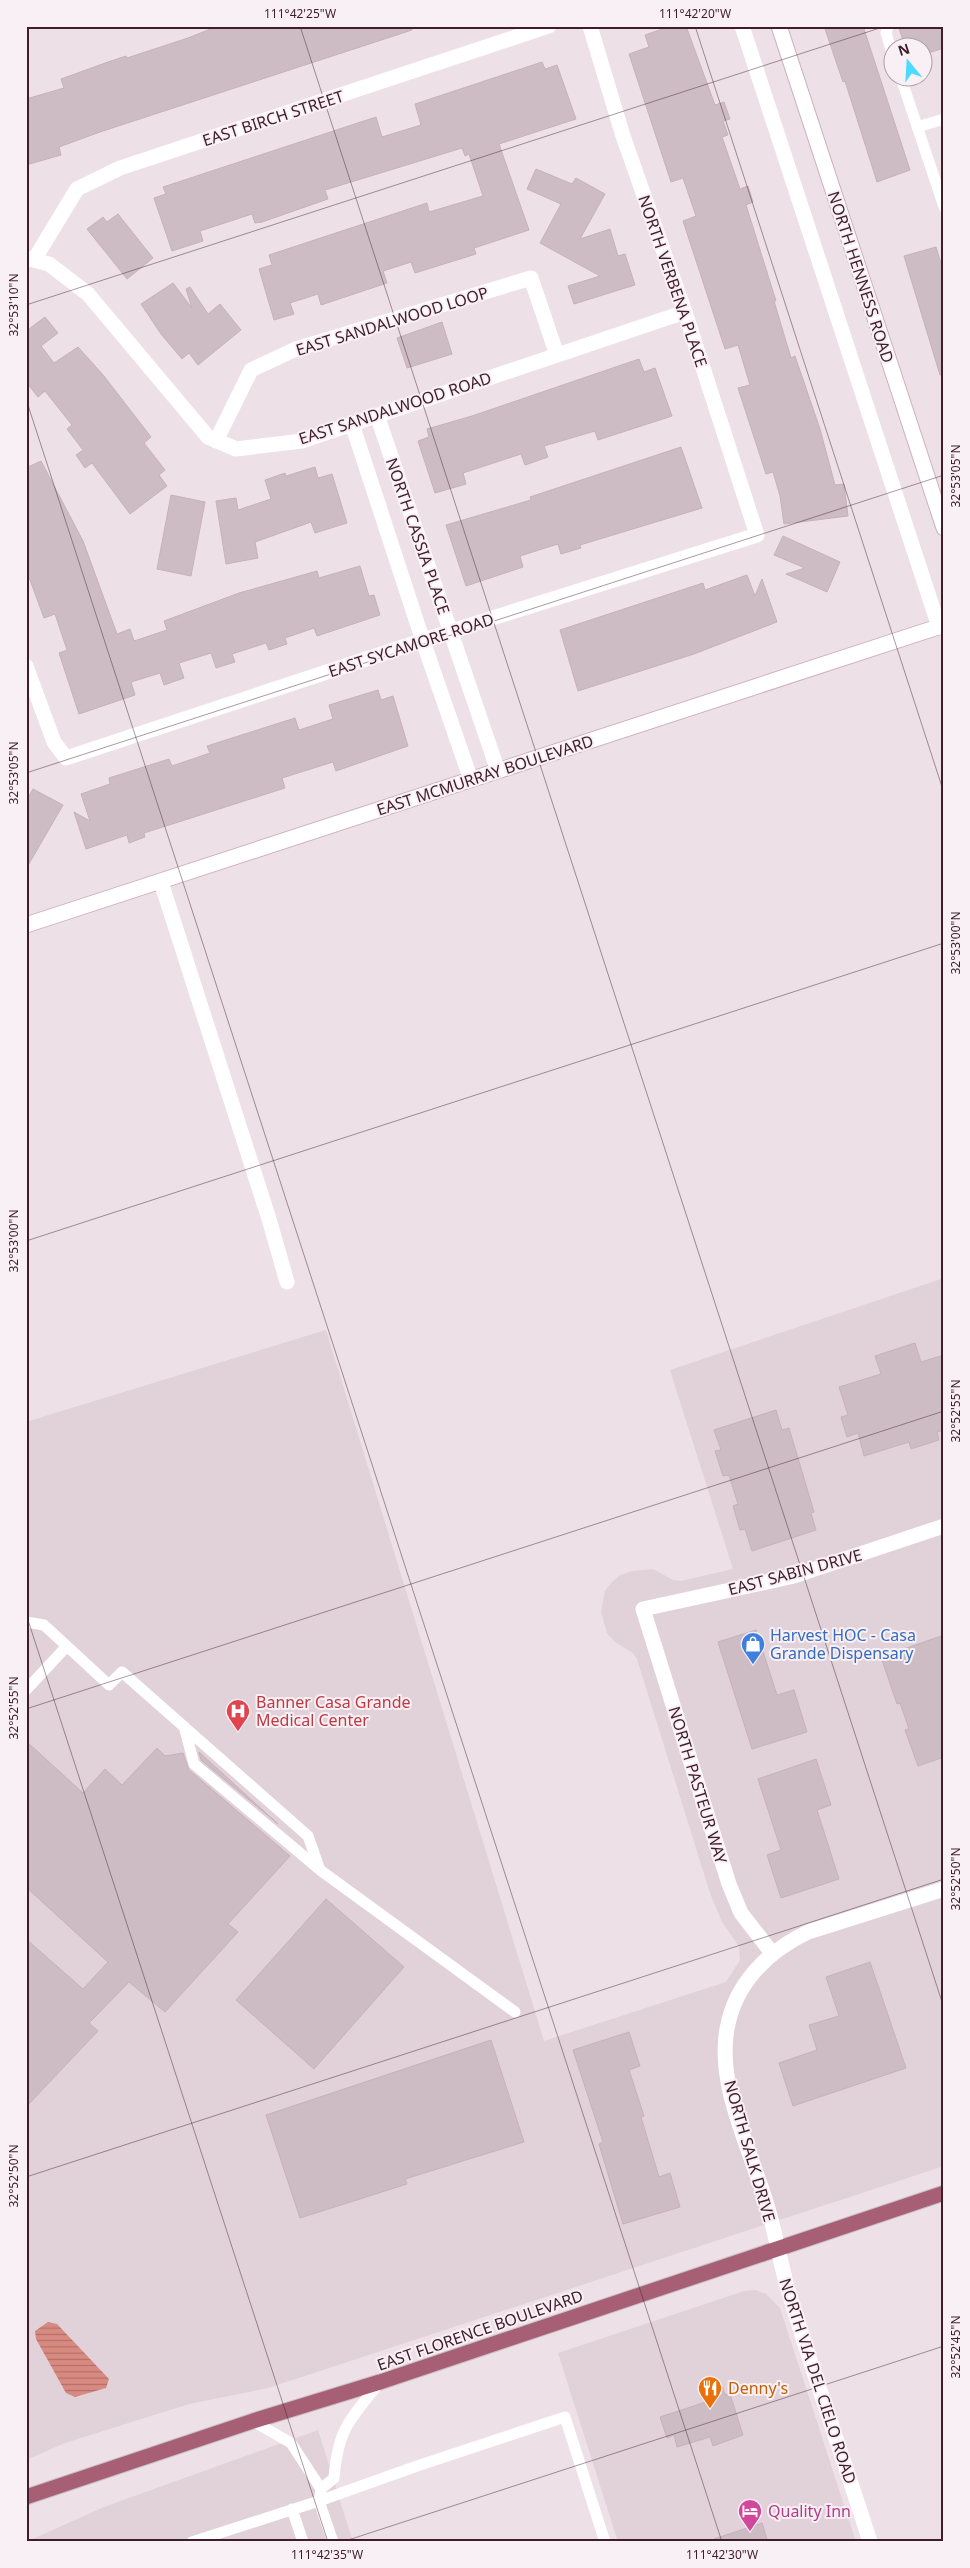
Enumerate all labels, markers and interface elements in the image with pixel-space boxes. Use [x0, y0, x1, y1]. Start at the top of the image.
text: 111°42'25"W [264, 5, 336, 22]
text: 111°42'20"W [659, 5, 731, 22]
north arrow [882, 38, 932, 88]
text: N [895, 38, 912, 60]
street label: EAST BIRCH STREET [200, 85, 346, 151]
street label: NORTH HENNESS ROAD [823, 188, 899, 366]
street label: NORTH VERBENA PLACE [633, 192, 713, 370]
text: 32°53'10"N [5, 273, 22, 337]
street label: EAST SANDALWOOD LOOP [293, 281, 491, 361]
street label: EAST SANDALWOOD ROAD [296, 366, 494, 450]
text: 32°53'05"N [947, 444, 964, 508]
street label: NORTH CASSIA PLACE [381, 455, 455, 617]
street label: EAST SYCAMORE ROAD [325, 608, 497, 682]
street label: EAST MCMURRAY BOULEVARD [374, 729, 596, 821]
text: 32°53'05"N [5, 741, 22, 805]
text: 32°53'00"N [947, 911, 964, 975]
text: 32°53'00"N [5, 1209, 22, 1273]
text: 32°52'55"N [947, 1379, 964, 1443]
street label: EAST SABIN DRIVE [726, 1544, 864, 1600]
place label: Harvest HOC - Casa Grande Dispensary [770, 1624, 916, 1664]
shop icon: Harvest HOC - Casa Grande Dispensary [740, 1631, 766, 1665]
text: 32°52'55"N [5, 1676, 22, 1740]
place label: Banner Casa Grande Medical Center [256, 1691, 411, 1731]
hospital icon: Banner Casa Grande Medical Center [225, 1698, 251, 1732]
street label: NORTH PASTEUR WAY [664, 1704, 733, 1867]
text: 32°52'50"N [947, 1847, 964, 1911]
street label: NORTH SALK DRIVE [719, 2078, 781, 2224]
text: 32°52'50"N [5, 2144, 22, 2208]
street label: NORTH VIA DEL CIELO ROAD [774, 2275, 862, 2487]
street label: EAST FLORENCE BOULEVARD [374, 2284, 586, 2376]
text: 32°52'45"N [947, 2315, 964, 2379]
restaurant icon: Denny's [697, 2375, 723, 2409]
place label: Denny's [728, 2377, 788, 2399]
hotel icon: Quality Inn [737, 2498, 763, 2532]
place label: Quality Inn [768, 2500, 851, 2522]
text: 111°42'35"W [291, 2546, 363, 2563]
text: 111°42'30"W [686, 2546, 758, 2563]

